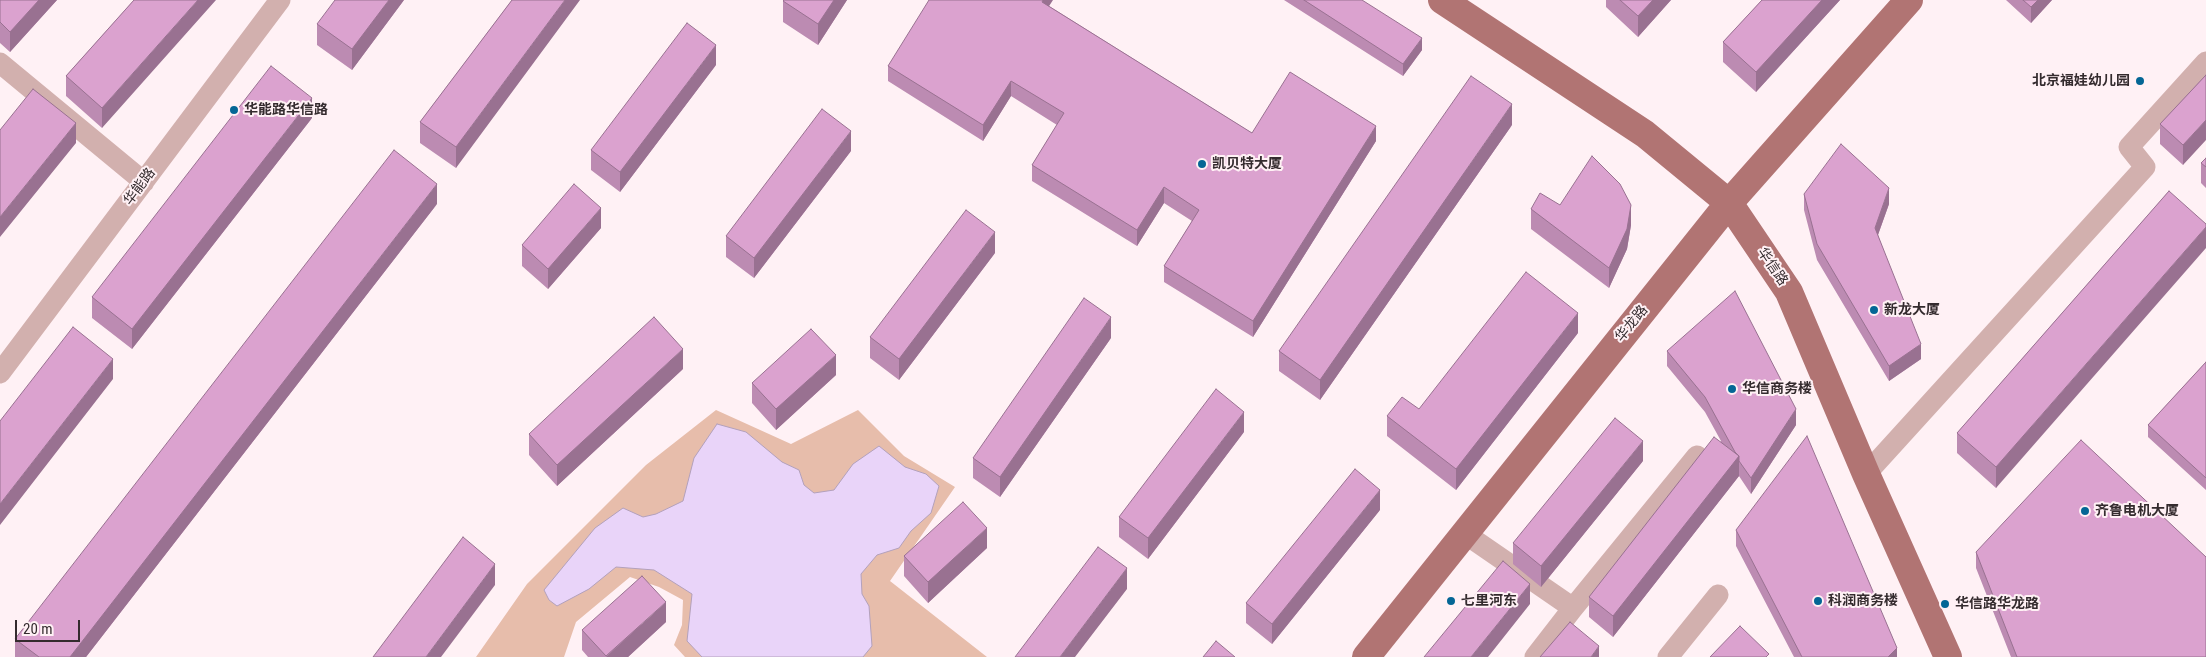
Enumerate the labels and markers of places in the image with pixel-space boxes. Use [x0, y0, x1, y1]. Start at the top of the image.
place label: 北京福娃幼儿园 [2032, 73, 2130, 89]
marker: 北京福娃幼儿园 [2134, 75, 2146, 87]
place label: 华能路华信路 [244, 102, 328, 118]
marker: 华能路华信路 [228, 104, 240, 116]
place label: 凯贝特大厦 [1212, 156, 1282, 172]
marker: 凯贝特大厦 [1196, 158, 1208, 170]
place label: 新龙大厦 [1884, 302, 1940, 318]
marker: 新龙大厦 [1868, 304, 1880, 316]
place label: 华信商务楼 [1742, 381, 1812, 397]
marker: 华信商务楼 [1726, 383, 1738, 395]
place label: 齐鲁电机大厦 [2095, 503, 2179, 519]
marker: 齐鲁电机大厦 [2079, 505, 2091, 517]
place label: 七里河东 [1461, 593, 1517, 609]
place label: 科润商务楼 [1828, 593, 1898, 609]
marker: 七里河东 [1445, 595, 1457, 607]
marker: 科润商务楼 [1812, 595, 1824, 607]
place label: 华信路华龙路 [1955, 596, 2039, 612]
marker: 华信路华龙路 [1939, 598, 1951, 610]

